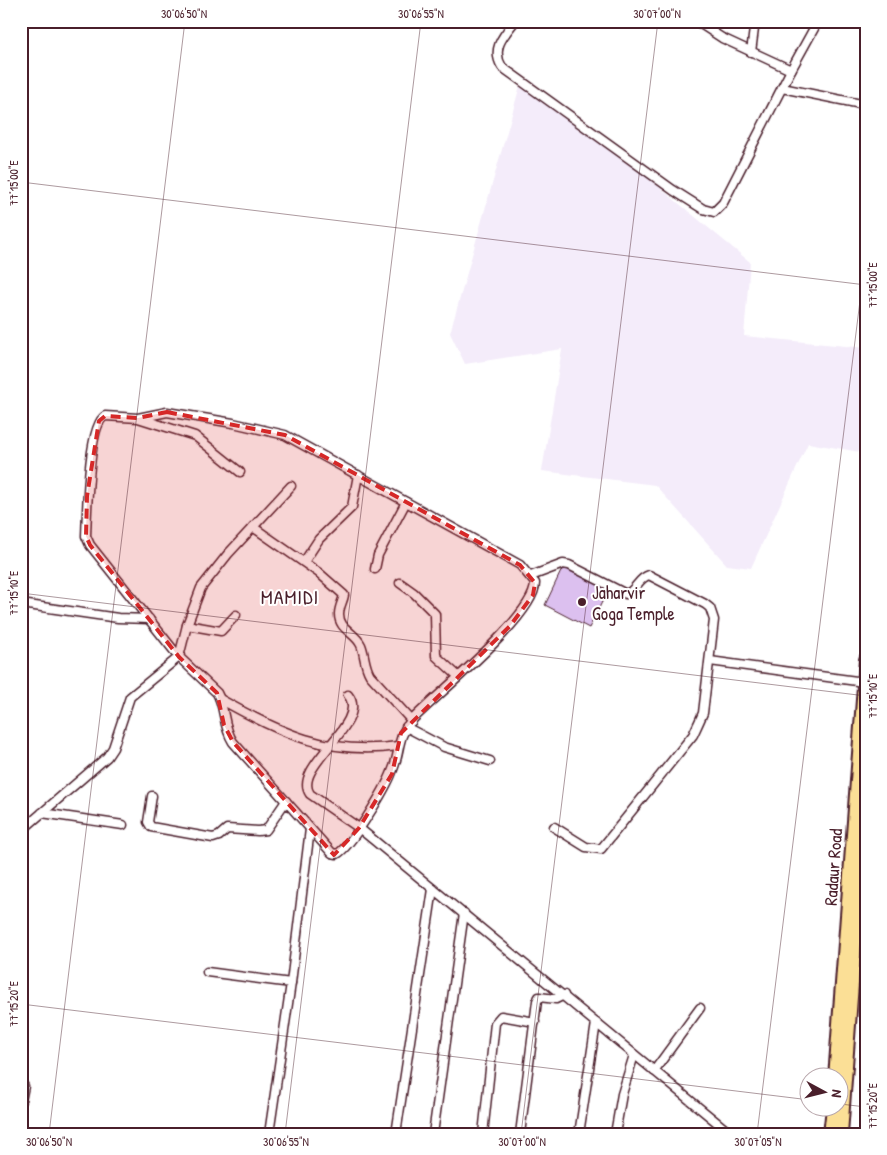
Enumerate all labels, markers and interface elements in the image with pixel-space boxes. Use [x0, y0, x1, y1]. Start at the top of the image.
text: 30°06'50"N [161, 5, 207, 22]
text: 30°06'55"N [398, 5, 444, 22]
text: 30°07'00"N [633, 5, 681, 22]
text: 77°15'00"E [5, 159, 22, 206]
text: 77°15'00"E [864, 261, 881, 308]
text: 77°15'10"E [5, 570, 22, 615]
place label: Jaharvir Goga Temple [592, 580, 675, 626]
district label: MAMIDI [261, 583, 319, 610]
marker: Jaharvir Goga Temple [576, 596, 588, 608]
text: 77°15'10"E [864, 673, 881, 718]
street label: Radaur Road [818, 828, 848, 906]
text: 77°15'20"E [5, 980, 22, 1027]
north arrow [800, 1068, 850, 1118]
text: 77°15'20"E [864, 1082, 881, 1129]
text: N [827, 1089, 847, 1099]
text: 30°06'50"N [26, 1133, 72, 1150]
text: 30°06'55"N [263, 1133, 309, 1150]
text: 30°07'00"N [498, 1133, 546, 1150]
text: 30°07'05"N [734, 1133, 782, 1150]

